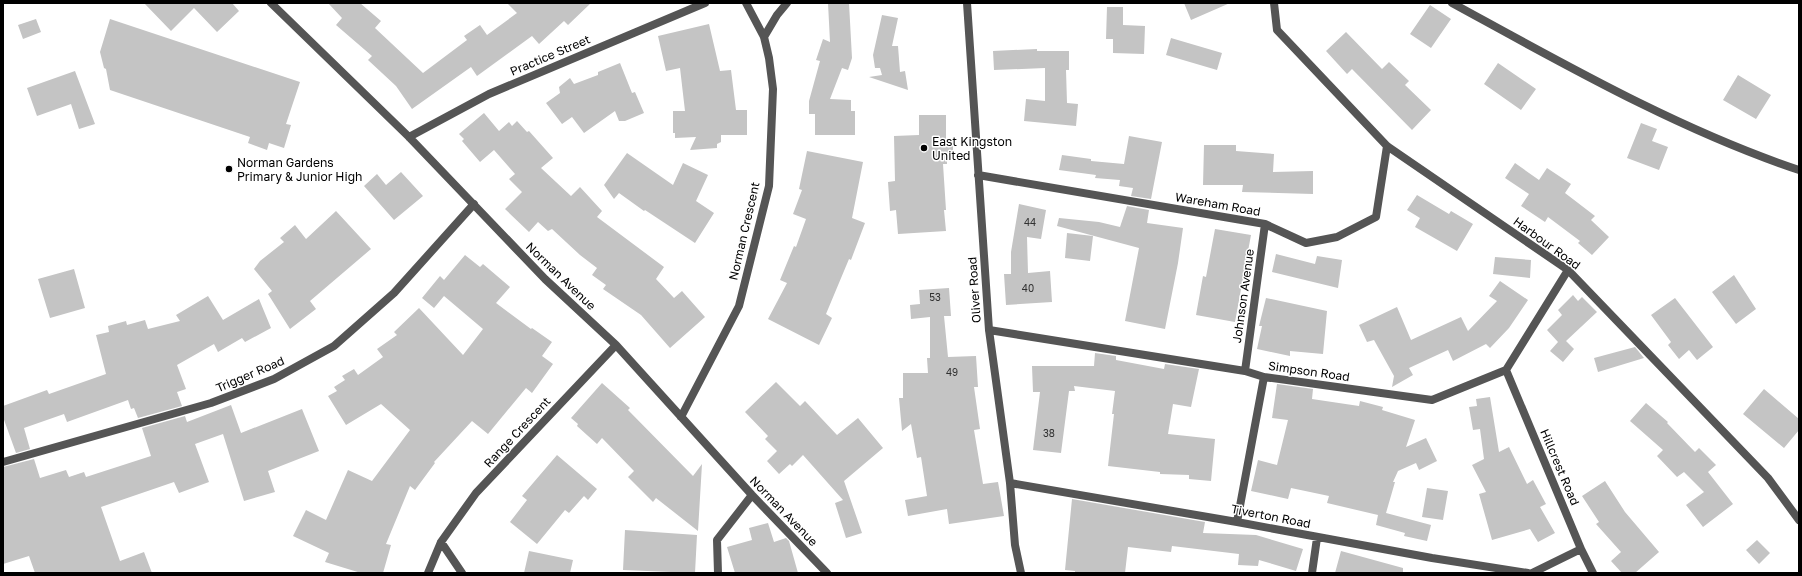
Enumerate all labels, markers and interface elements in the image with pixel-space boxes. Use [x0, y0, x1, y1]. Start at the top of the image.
street label: Practice Street [508, 31, 593, 79]
place label: East Kingston United [932, 134, 1012, 163]
marker: East Kingston United [919, 143, 929, 153]
place label: Norman Gardens Primary & Junior High [237, 155, 362, 184]
marker: Norman Gardens Primary & Junior High [224, 164, 234, 174]
street label: Norman Crescent [725, 180, 763, 282]
street label: Wareham Road [1174, 189, 1262, 219]
street label: Harbour Road [1510, 214, 1584, 272]
house number: 44 [1024, 216, 1036, 228]
street label: Norman Avenue [523, 239, 599, 313]
street label: Johnson Avenue [1229, 248, 1257, 344]
street label: Oliver Road [964, 256, 984, 324]
house number: 40 [1022, 282, 1034, 294]
house number: 53 [929, 291, 941, 303]
street label: Trigger Road [213, 353, 287, 395]
street label: Simpson Road [1267, 358, 1351, 384]
house number: 49 [946, 366, 958, 378]
street label: Range Crescent [480, 393, 554, 470]
house number: 38 [1043, 427, 1055, 439]
street label: Hillcrest Road [1537, 427, 1583, 507]
street label: Norman Avenue [747, 473, 821, 549]
street label: Tiverton Road [1230, 501, 1312, 531]

